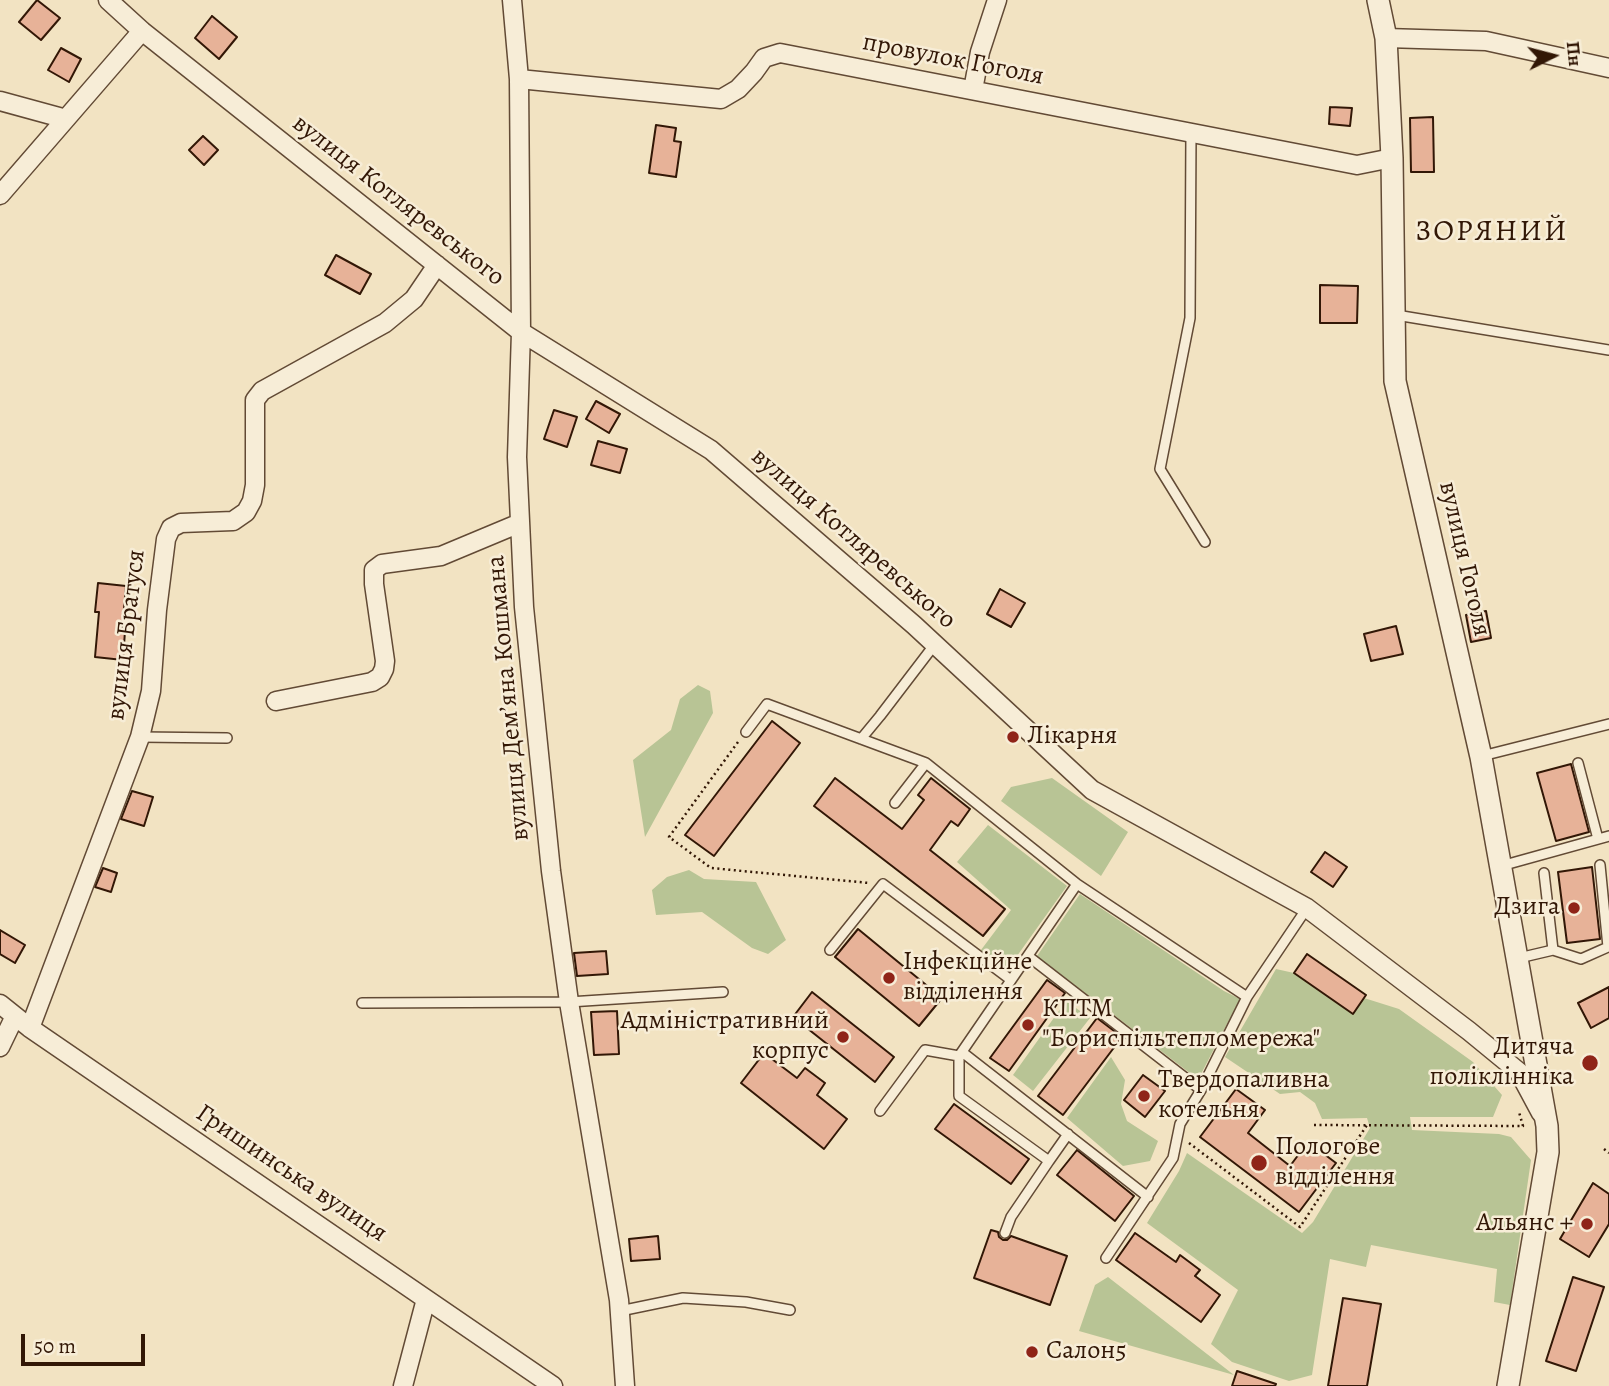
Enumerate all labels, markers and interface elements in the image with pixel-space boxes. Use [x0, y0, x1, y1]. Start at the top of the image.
north arrow [1518, 21, 1588, 91]
street label: провулок Гоголя [860, 27, 1046, 93]
text: Пн [1560, 40, 1588, 68]
street label: вулиця Котляревського [286, 108, 510, 294]
district label: ЗОРЯНИЙ [1416, 215, 1568, 251]
street label: вулиця Котляревського [744, 442, 962, 636]
street label: вулиця Гоголя [1431, 478, 1497, 640]
street label: вулиця Братуся [101, 548, 153, 722]
street label: вулиця Демʼяна Кошмана [481, 554, 537, 842]
place label: Лікарня [1027, 721, 1117, 753]
marker: Лікарня [1005, 729, 1021, 745]
place label: Дзига [1494, 892, 1560, 924]
marker: Дзига [1566, 900, 1582, 916]
place label: Інфекційне відділення [903, 947, 1032, 1009]
marker: Інфекційне відділення [881, 970, 897, 986]
place label: КПТМ "Бориспільтепломережа" [1042, 994, 1320, 1056]
place label: Адміністративний корпус [621, 1006, 829, 1068]
marker: КПТМ "Бориспільтепломережа" [1020, 1017, 1036, 1033]
marker: Адміністративний корпус [835, 1029, 851, 1045]
place label: Дитяча поліклінніка [1430, 1032, 1574, 1094]
marker: Дитяча поліклінніка [1580, 1053, 1600, 1073]
place label: Твердопаливна котельня [1158, 1065, 1330, 1126]
marker: Твердопаливна котельня [1136, 1088, 1152, 1104]
street label: Гришинська вулиця [189, 1098, 393, 1250]
place label: Пологове відділення [1275, 1132, 1395, 1194]
marker: Пологове відділення [1249, 1153, 1269, 1173]
place label: Альянс + [1476, 1208, 1573, 1240]
marker: Альянс + [1579, 1216, 1595, 1232]
scale bar [24, 1320, 149, 1364]
text: 50 m [34, 1332, 76, 1360]
place label: Салон5 [1046, 1336, 1127, 1368]
marker: Салон5 [1024, 1344, 1040, 1360]

